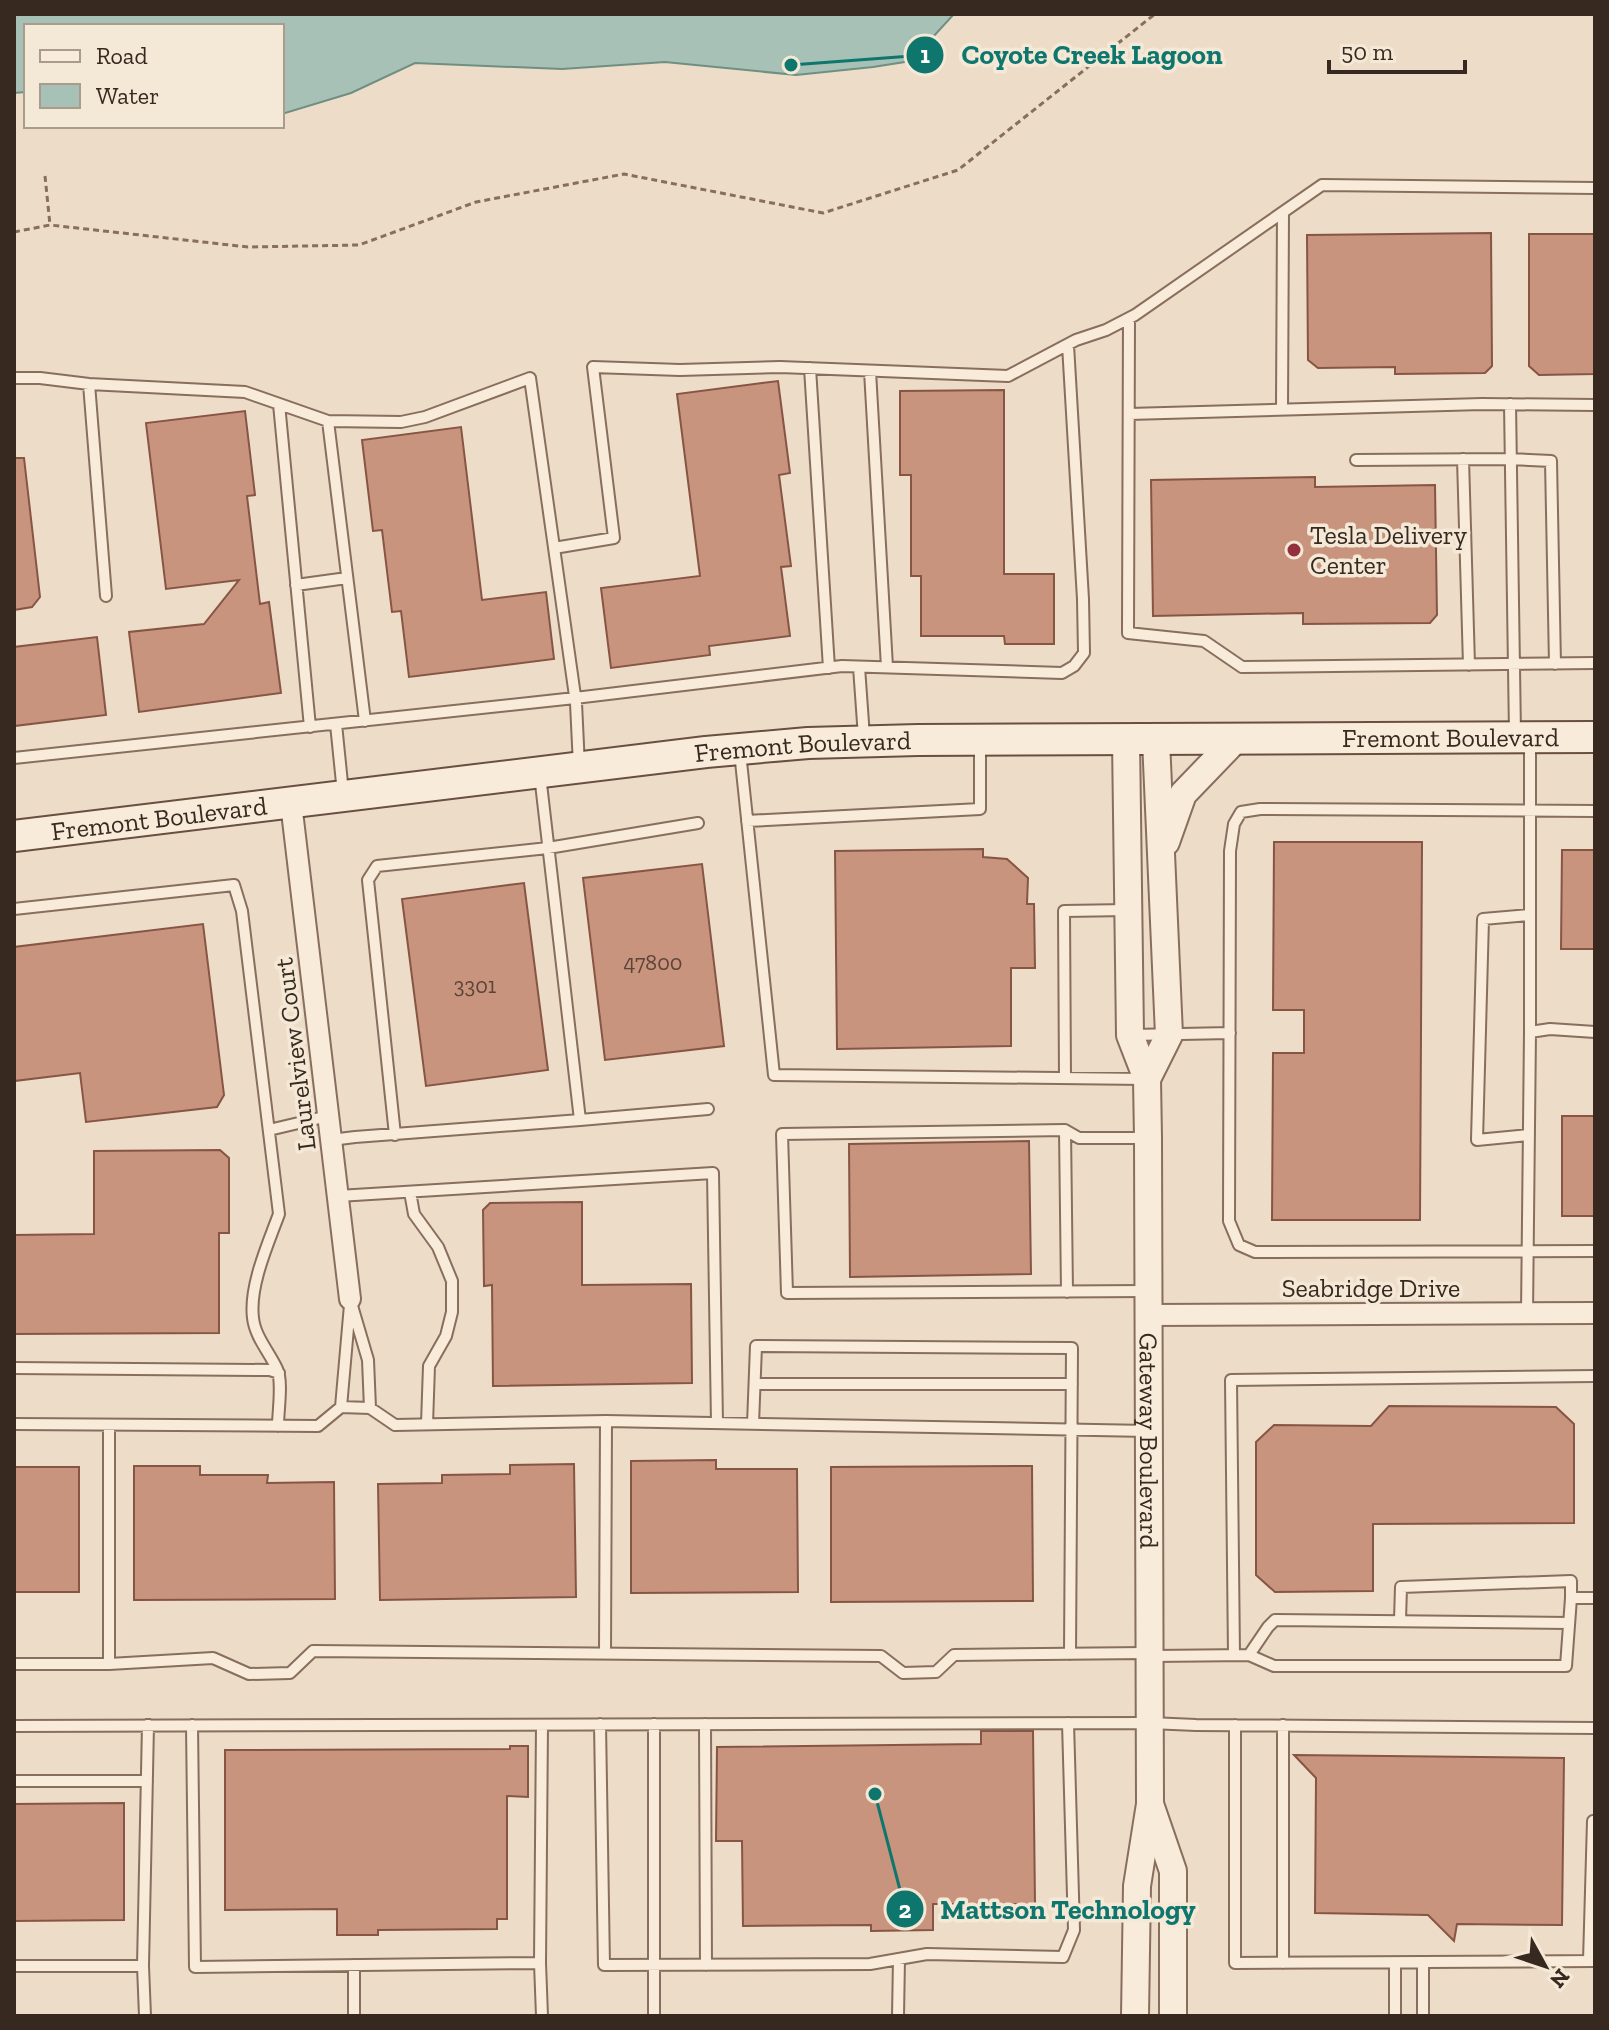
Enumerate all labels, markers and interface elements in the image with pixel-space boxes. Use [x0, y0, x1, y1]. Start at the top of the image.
legend [24, 24, 284, 128]
scale bar [1329, 24, 1465, 74]
callout: Coyote Creek Lagoon [905, 29, 1238, 81]
text: 50 m [1341, 37, 1394, 66]
text: Coyote Creek Lagoon [961, 38, 1223, 71]
text: 1 [920, 40, 930, 69]
text: Road [96, 41, 148, 70]
text: Water [96, 81, 159, 110]
place label: Tesla Delivery Center [1310, 519, 1468, 581]
marker: Tesla Delivery Center [1285, 541, 1303, 559]
street label: Fremont Boulevard [1342, 721, 1559, 754]
street label: Fremont Boulevard [692, 724, 912, 769]
street label: Fremont Boulevard [49, 789, 269, 847]
house number: 47800 [623, 949, 683, 976]
street label: Laurelview Court [267, 955, 323, 1152]
house number: 3301 [454, 972, 497, 999]
street label: Seabridge Drive [1282, 1272, 1460, 1304]
street label: Gateway Boulevard [1133, 1333, 1165, 1549]
callout: Mattson Technology [885, 1883, 1212, 1935]
text: Mattson Technology [940, 1893, 1196, 1926]
text: 2 [899, 1895, 912, 1924]
north arrow [1505, 1926, 1585, 2006]
text: N [1544, 1963, 1576, 1994]

